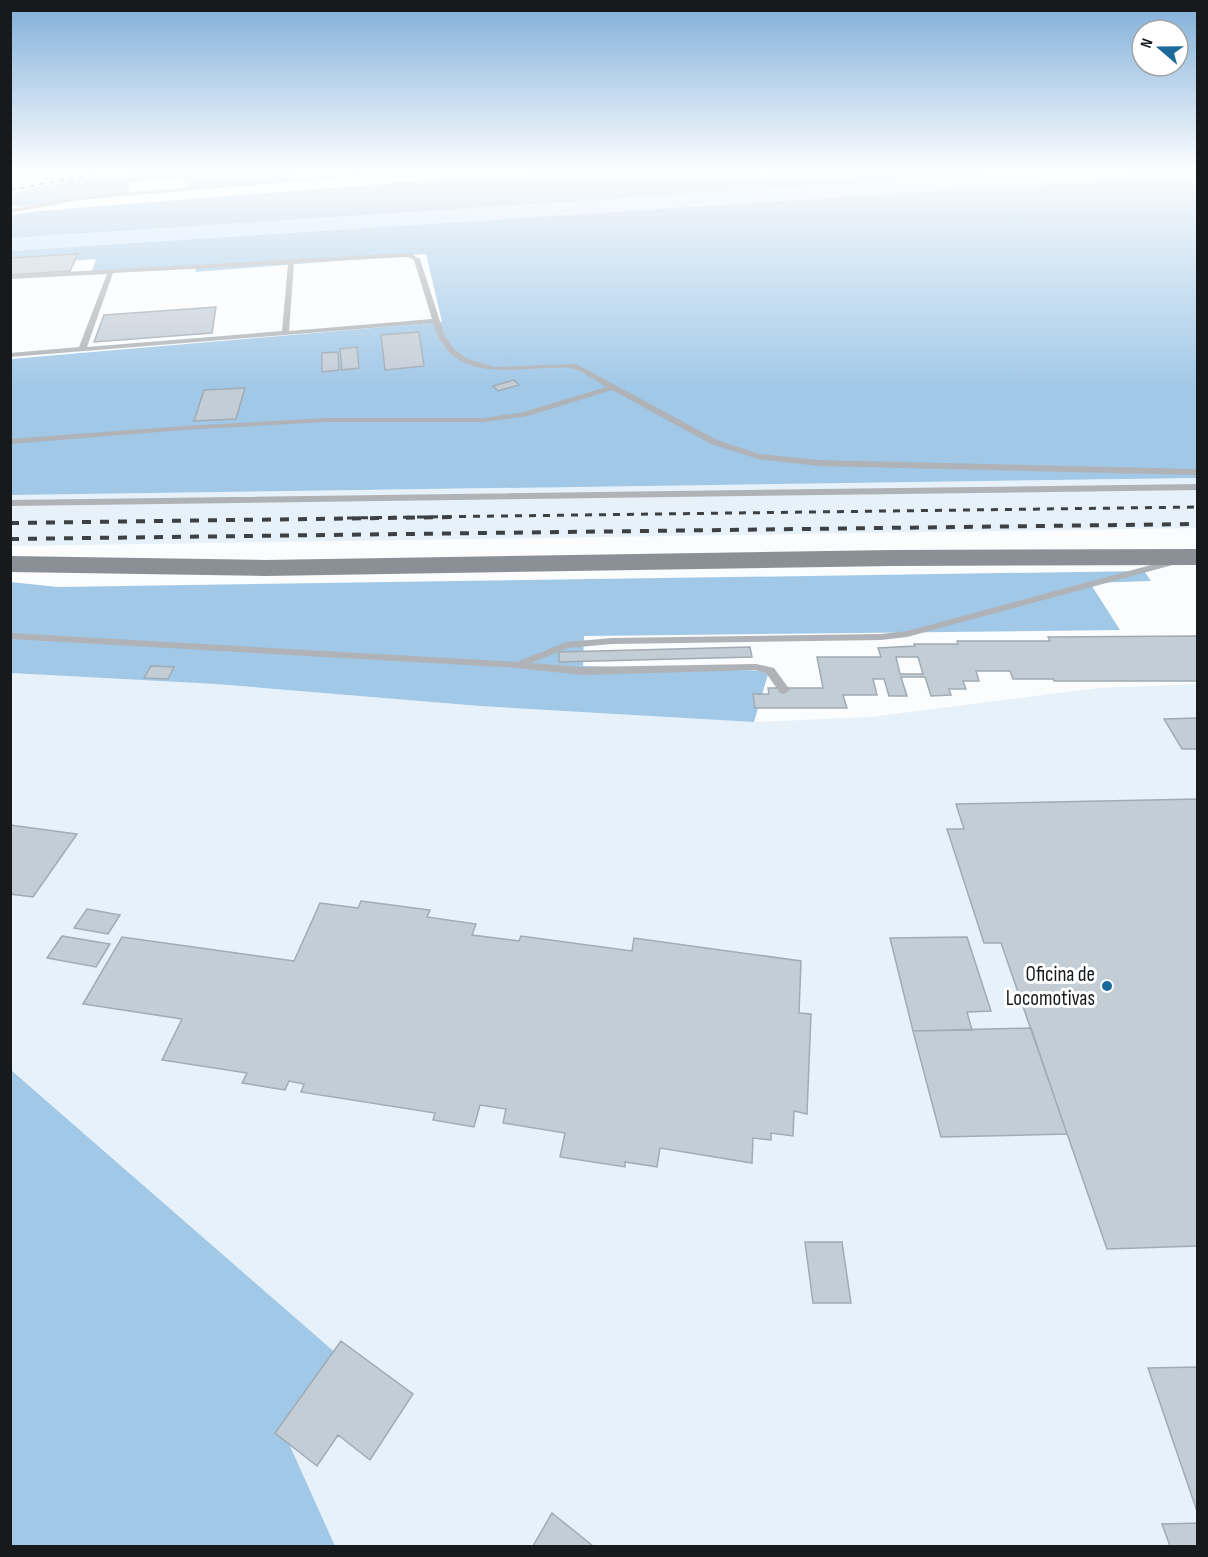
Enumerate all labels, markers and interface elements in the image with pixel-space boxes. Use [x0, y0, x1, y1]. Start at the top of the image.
north arrow [1130, 18, 1190, 78]
text: N [1137, 36, 1158, 51]
place label: Oficina de Locomotivas [1006, 962, 1095, 1011]
marker: Oficina de Locomotivas [1100, 979, 1114, 993]

